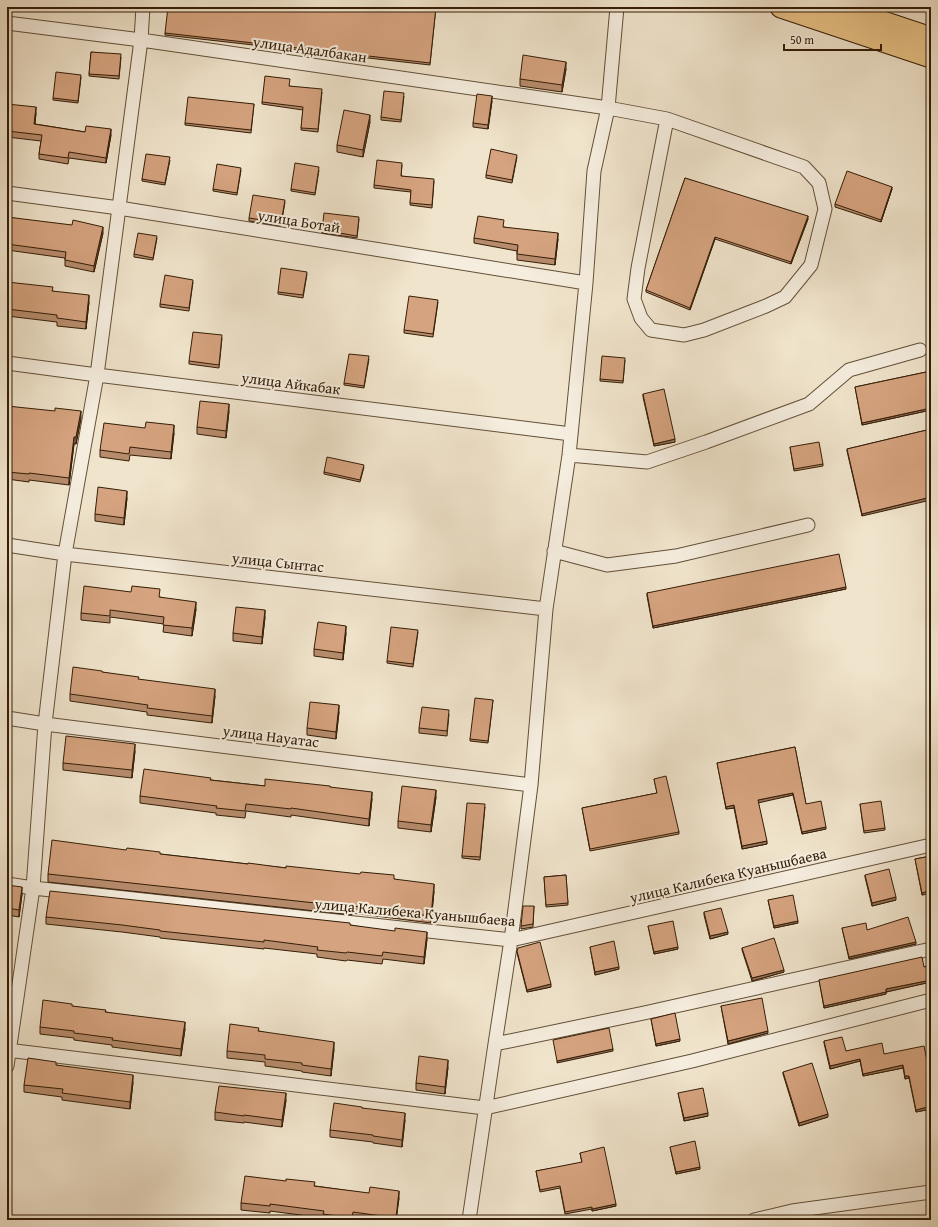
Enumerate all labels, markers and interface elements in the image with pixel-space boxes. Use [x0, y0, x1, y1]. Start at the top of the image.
scale bar [784, 26, 881, 52]
street label: улица Адалбакан [251, 30, 369, 67]
text: 50 m [790, 31, 814, 48]
street label: улица Ботай [255, 204, 342, 238]
street label: улица Айкабак [239, 366, 342, 400]
street label: улица Сынтас [230, 547, 325, 577]
street label: улица Науатас [221, 720, 321, 752]
street label: улица Калибека Куанышбаева [627, 842, 829, 908]
street label: улица Калибека Куанышбаева [313, 893, 517, 931]

